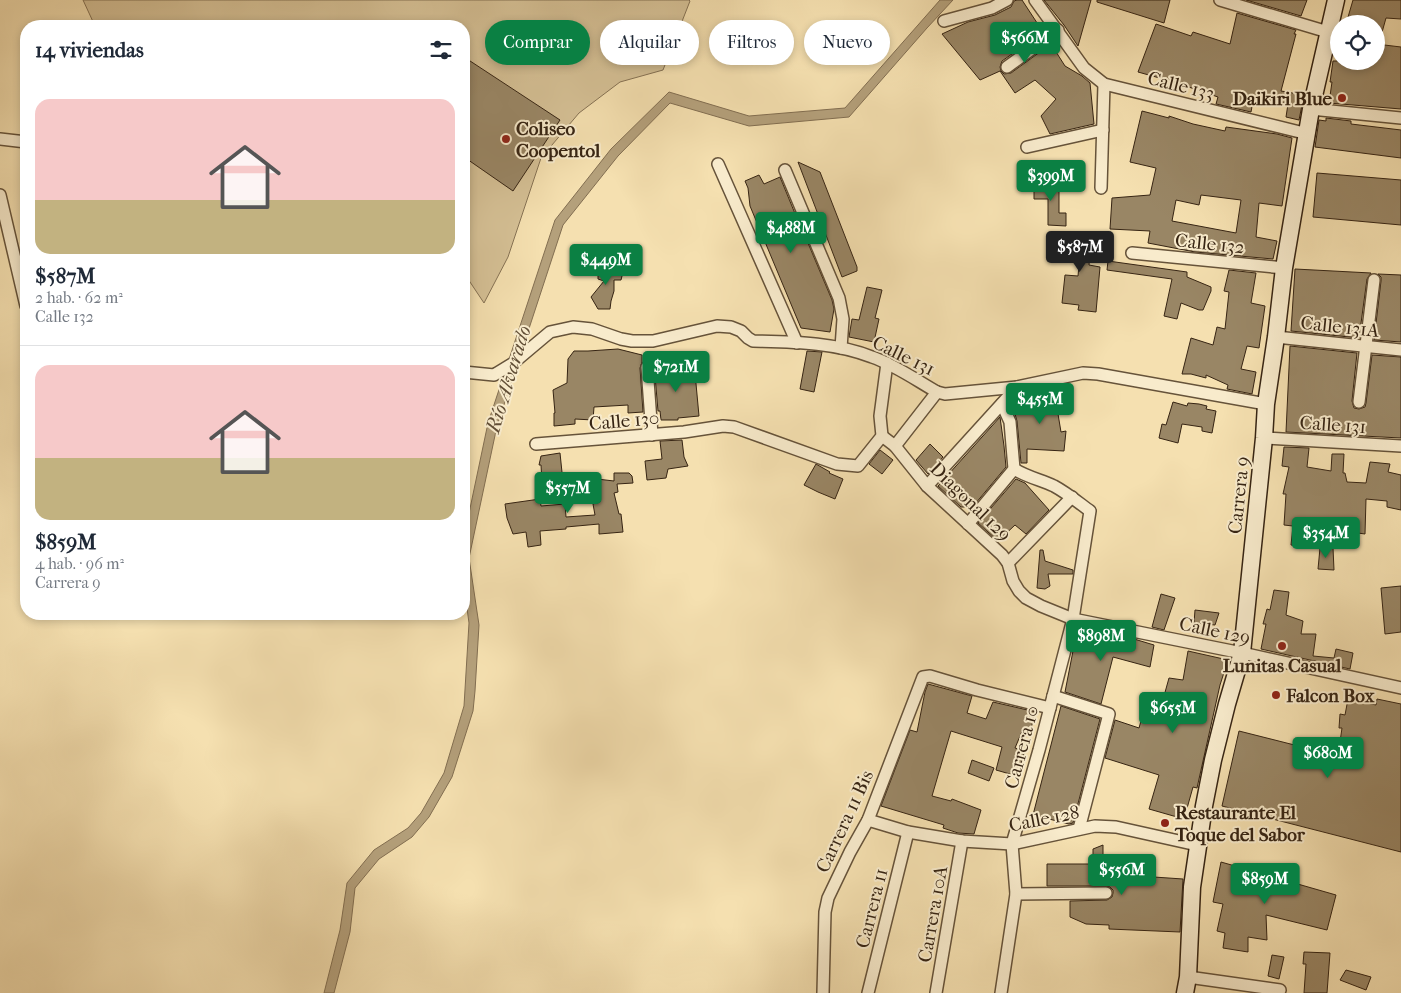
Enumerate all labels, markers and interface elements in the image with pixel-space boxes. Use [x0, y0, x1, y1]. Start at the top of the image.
map controls [1330, 15, 1385, 70]
button: locate [1330, 15, 1385, 70]
chip: Comprar [485, 20, 590, 65]
chip: Alquilar [600, 20, 699, 65]
chip: Filtros [709, 20, 794, 65]
chip: Nuevo [804, 20, 890, 65]
pin: $566M [990, 22, 1060, 64]
text: $566M [1001, 28, 1049, 47]
icon: filters [427, 36, 455, 64]
text: 14 viviendas [35, 38, 144, 62]
street label: Calle 133 [1145, 67, 1216, 105]
place label: Daikiri Blue [1232, 88, 1333, 110]
marker: Daikiri Blue [1336, 92, 1348, 104]
place label: Coliseo Coopentol [516, 118, 601, 162]
icon: home [200, 132, 290, 222]
marker: Coliseo Coopentol [500, 133, 512, 145]
pin: $399M [1016, 160, 1086, 202]
text: $399M [1028, 166, 1074, 185]
pin: $488M [756, 212, 826, 254]
text: $488M [767, 218, 815, 237]
street label: Calle 132 [1174, 229, 1246, 259]
pin: $587M [1045, 230, 1115, 273]
text: $587M [1057, 237, 1103, 256]
pin: $449M [571, 244, 641, 286]
text: $449M [581, 250, 631, 269]
text: $587M [35, 264, 96, 288]
text: 2 hab. · 62 m² [35, 288, 123, 307]
text: Calle 132 [35, 307, 94, 326]
street label: Calle 131A [1299, 312, 1381, 342]
water label: Río Alvarado [481, 323, 536, 437]
street label: Calle 131 [869, 331, 938, 380]
pin: $721M [641, 350, 711, 393]
text: $721M [653, 357, 699, 376]
pin: $455M [1005, 382, 1075, 425]
text: $455M [1017, 389, 1063, 408]
icon: home [200, 397, 290, 487]
street label: Calle 130 [588, 407, 660, 435]
street label: Calle 131 [1299, 412, 1367, 438]
street label: Carrera 9 [1224, 455, 1254, 535]
street label: Diagonal 129 [925, 458, 1015, 546]
pin: $557M [533, 472, 603, 514]
text: $557M [546, 478, 590, 497]
pin: $354M [1291, 516, 1361, 559]
text: $354M [1303, 523, 1349, 542]
text: $859M [35, 530, 96, 554]
text: 4 hab. · 96 m² [35, 554, 124, 573]
text: Carrera 9 [35, 573, 101, 592]
street label: Calle 129 [1177, 613, 1252, 649]
pin: $898M [1066, 620, 1136, 662]
text: $898M [1077, 626, 1125, 645]
marker: Lunitas Casual [1276, 640, 1288, 652]
place label: Lunitas Casual [1223, 655, 1342, 677]
place label: Falcon Box [1285, 685, 1376, 707]
marker: Falcon Box [1270, 689, 1282, 701]
pin: $655M [1138, 692, 1208, 734]
text: $655M [1150, 698, 1196, 717]
street label: Carrera 10 [1000, 703, 1044, 791]
pin: $680M [1293, 736, 1363, 779]
text: $680M [1304, 743, 1352, 762]
street label: Carrera 11 Bis [812, 767, 878, 876]
street label: Calle 128 [1007, 801, 1081, 837]
place label: Restaurante El Toque del Sabor [1174, 802, 1306, 846]
marker: Restaurante El Toque del Sabor [1159, 817, 1171, 829]
pin: $556M [1087, 854, 1157, 896]
text: $556M [1099, 860, 1145, 879]
pin: $859M [1230, 862, 1300, 905]
street label: Carrera 10A [914, 864, 952, 964]
street label: Carrera 11 [851, 866, 893, 950]
text: $859M [1242, 869, 1288, 888]

